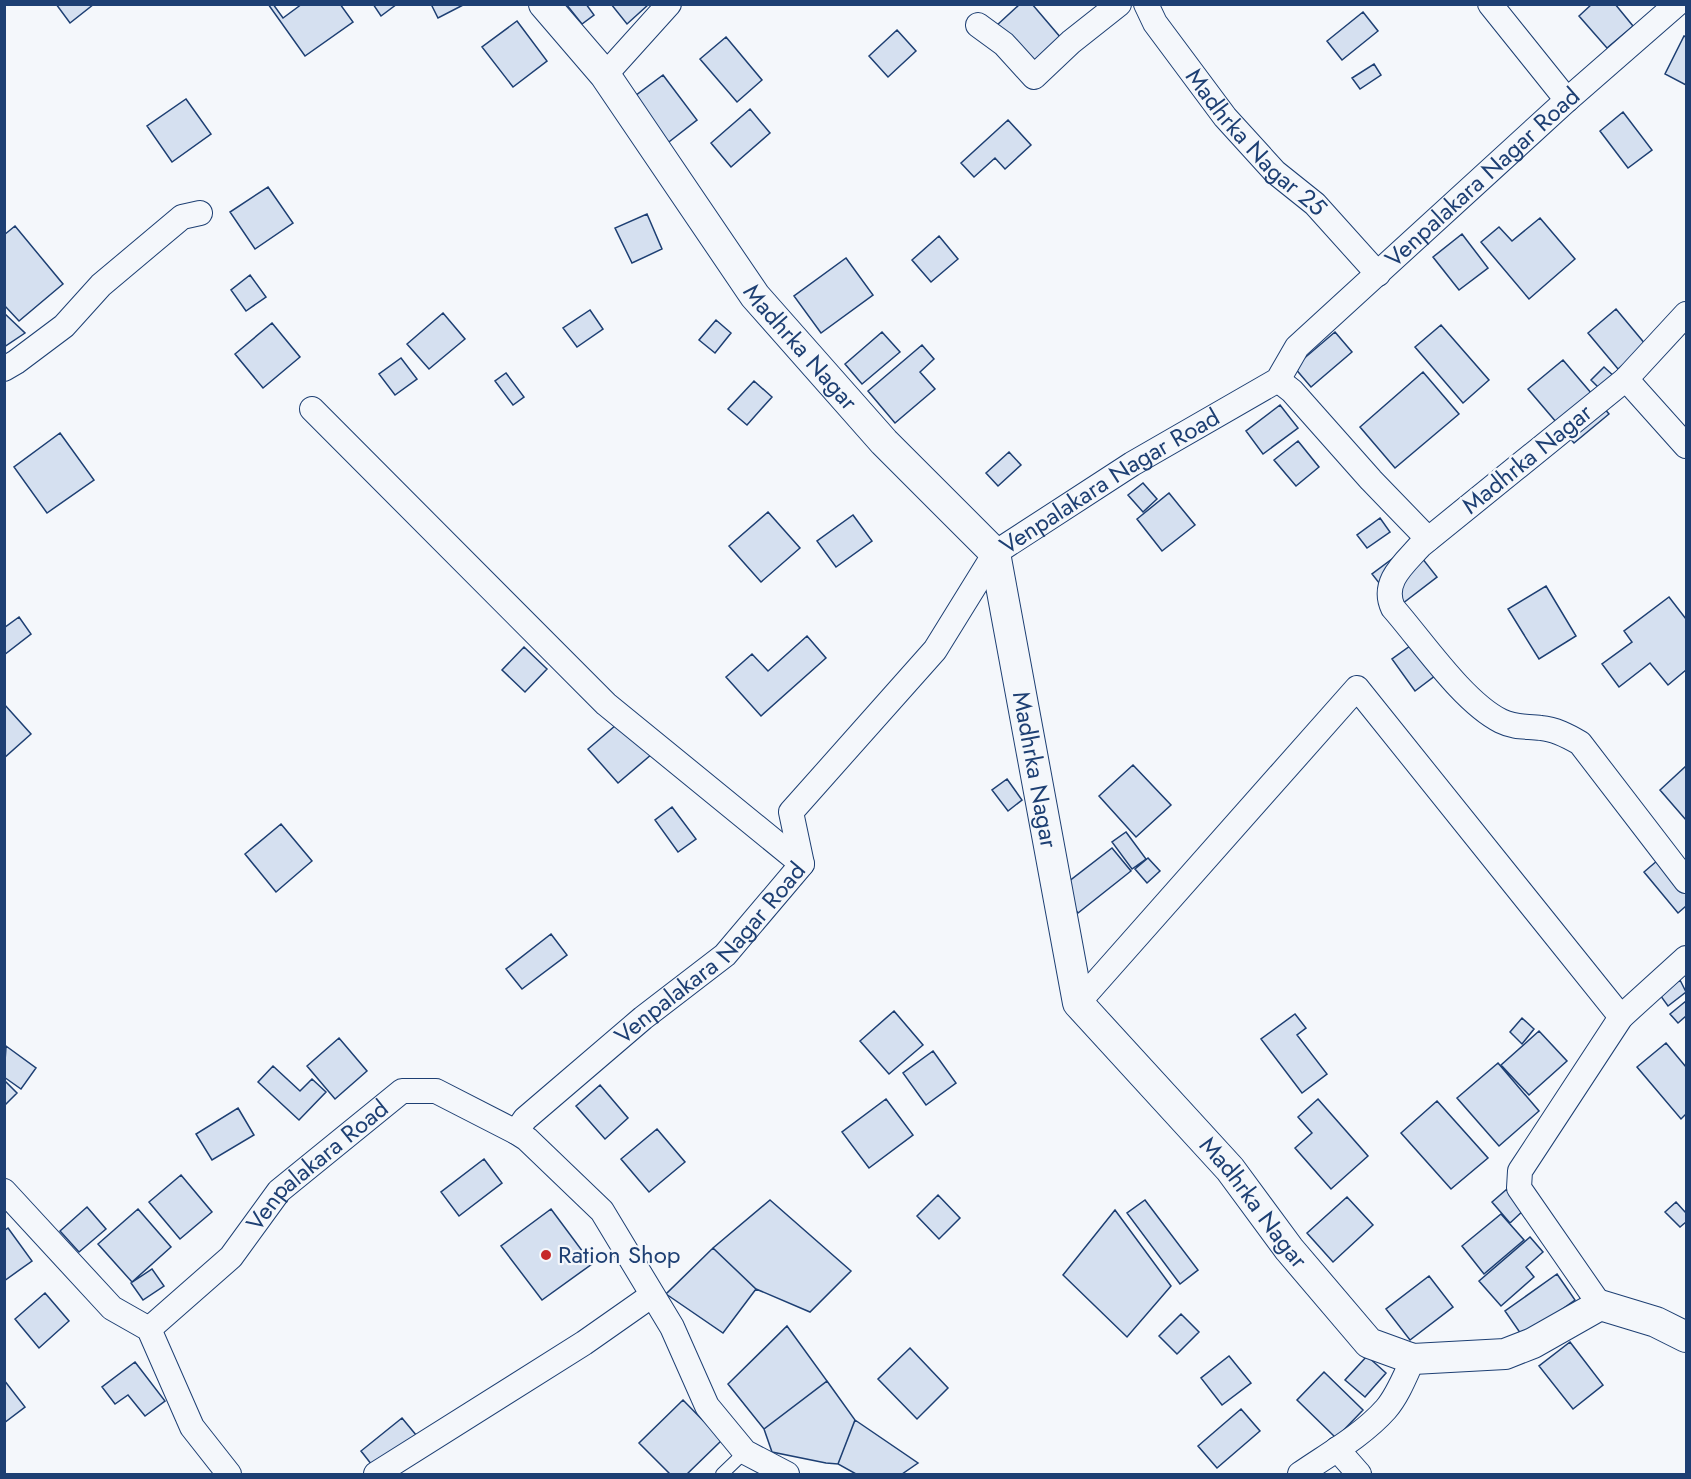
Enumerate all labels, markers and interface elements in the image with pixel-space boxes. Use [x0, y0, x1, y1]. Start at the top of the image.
street label: Madhrka Nagar 25 [1178, 61, 1336, 223]
street label: Venpalakara Nagar Road [1377, 79, 1587, 275]
street label: Madhrka Nagar [735, 277, 867, 418]
street label: Madhrka Nagar [1454, 395, 1600, 522]
street label: Venpalakara Nagar Road [993, 399, 1226, 562]
street label: Madhrka Nagar [1004, 689, 1067, 852]
street label: Venpalakara Nagar Road [607, 854, 814, 1052]
street label: Venpalakara Road [238, 1091, 395, 1238]
street label: Madhrka Nagar [1192, 1129, 1317, 1276]
place label: Ration Shop [558, 1237, 680, 1272]
marker: Ration Shop [539, 1248, 553, 1262]

